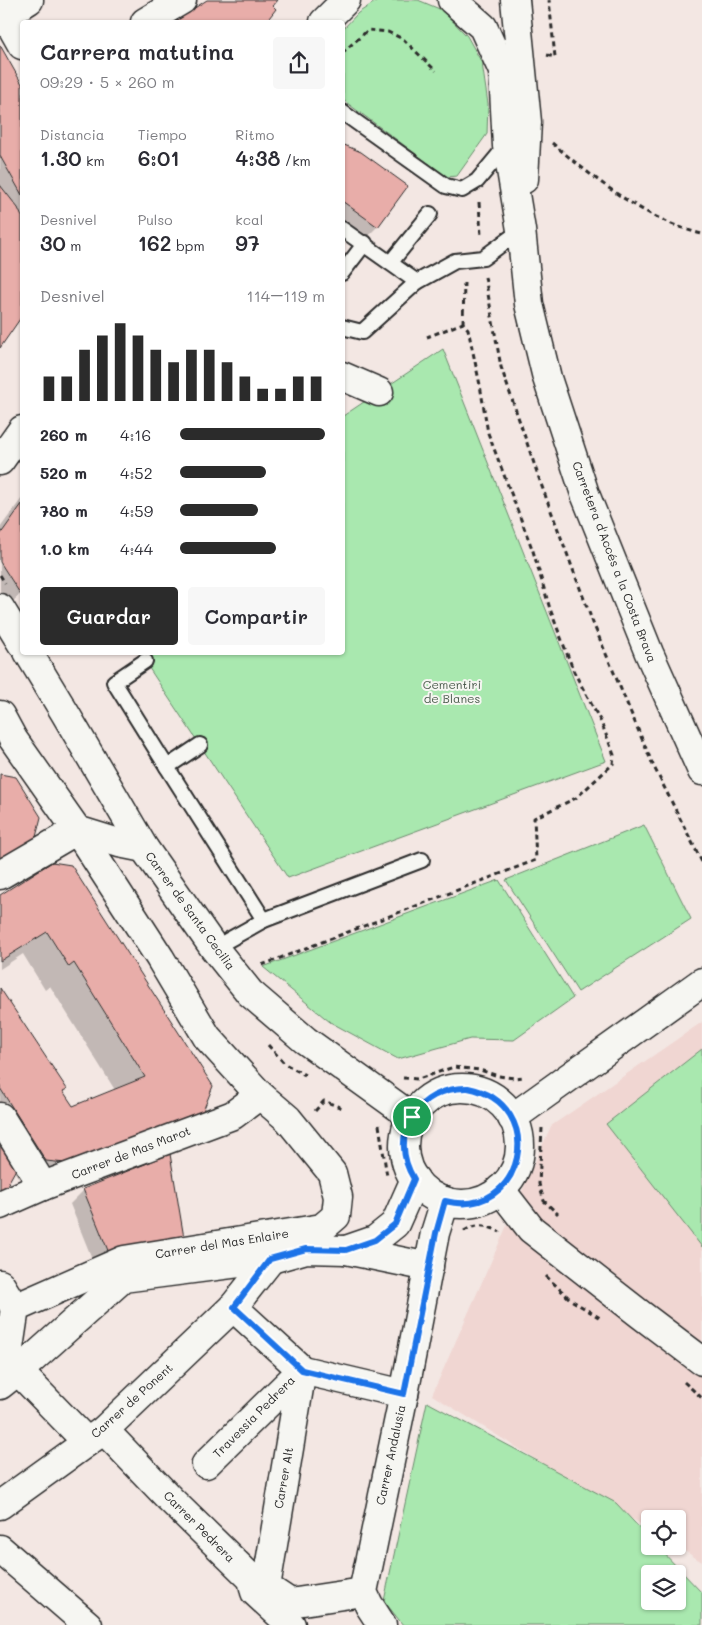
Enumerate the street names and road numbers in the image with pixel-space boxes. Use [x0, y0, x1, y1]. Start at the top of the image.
street label: Carretera d'Accés a la Costa Brava [569, 459, 661, 664]
street label: Carrer de Santa Cecilia [142, 848, 239, 973]
street label: Carrer de Mas Marot [69, 1122, 193, 1182]
street label: Carrer del Mas Enlaire [154, 1225, 290, 1261]
street label: Carrer de Ponent [87, 1359, 176, 1441]
street label: Travessia Pedrera [209, 1372, 298, 1461]
street label: Carrer Andalusia [372, 1403, 408, 1506]
street label: Carrer Alt [270, 1446, 296, 1510]
street label: Carrer Pedrera [161, 1487, 239, 1565]

